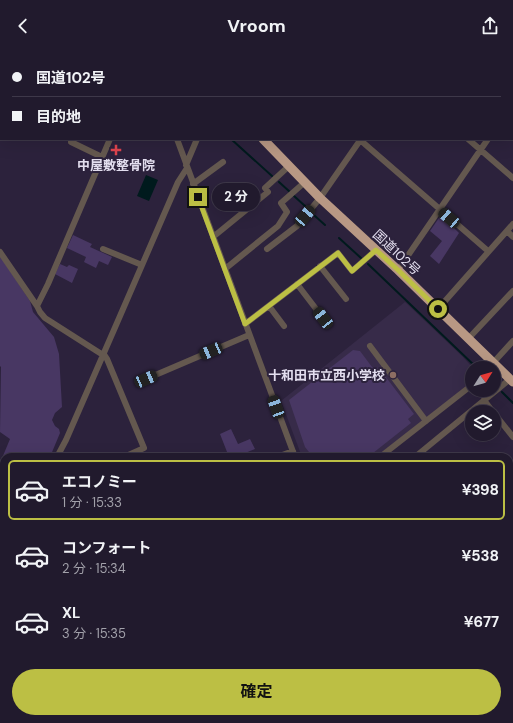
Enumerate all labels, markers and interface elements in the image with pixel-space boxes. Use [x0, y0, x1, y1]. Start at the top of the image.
text: Vroom [227, 14, 286, 38]
icon: back [12, 15, 34, 37]
icon: share [479, 15, 501, 37]
text: 国道102号 [36, 68, 106, 88]
text: 目的地 [36, 107, 81, 127]
marker: 中屋敷整骨院 [110, 144, 122, 156]
place label: 中屋敷整骨院 [77, 157, 155, 174]
callout: 2 分 [212, 183, 260, 211]
route end [189, 188, 207, 206]
text: 2 分 [224, 188, 248, 205]
car [293, 203, 317, 229]
car [436, 206, 462, 230]
street label: 国道102号 [369, 226, 424, 279]
route start [429, 300, 447, 318]
car [311, 305, 335, 331]
car [198, 341, 224, 361]
north arrow [465, 361, 501, 397]
map controls [465, 361, 501, 441]
place label: 十和田市立西小学校 [268, 367, 385, 384]
car [133, 369, 159, 389]
marker: 十和田市立西小学校 [388, 370, 398, 380]
car [266, 394, 286, 420]
button: layers [465, 405, 501, 441]
icon: car [14, 472, 50, 508]
text: エコノミー [62, 472, 137, 492]
text: ¥398 [462, 480, 499, 500]
text: 1 分 · 15:33 [62, 494, 122, 511]
icon: car [14, 538, 50, 574]
text: コンフォート [62, 538, 152, 558]
text: ¥538 [461, 546, 499, 566]
text: 2 分 · 15:34 [62, 560, 126, 577]
text: XL [62, 603, 80, 623]
icon: car [14, 604, 50, 640]
text: ¥677 [464, 612, 499, 632]
text: 3 分 · 15:35 [62, 625, 126, 642]
button: 確定 [12, 669, 501, 715]

